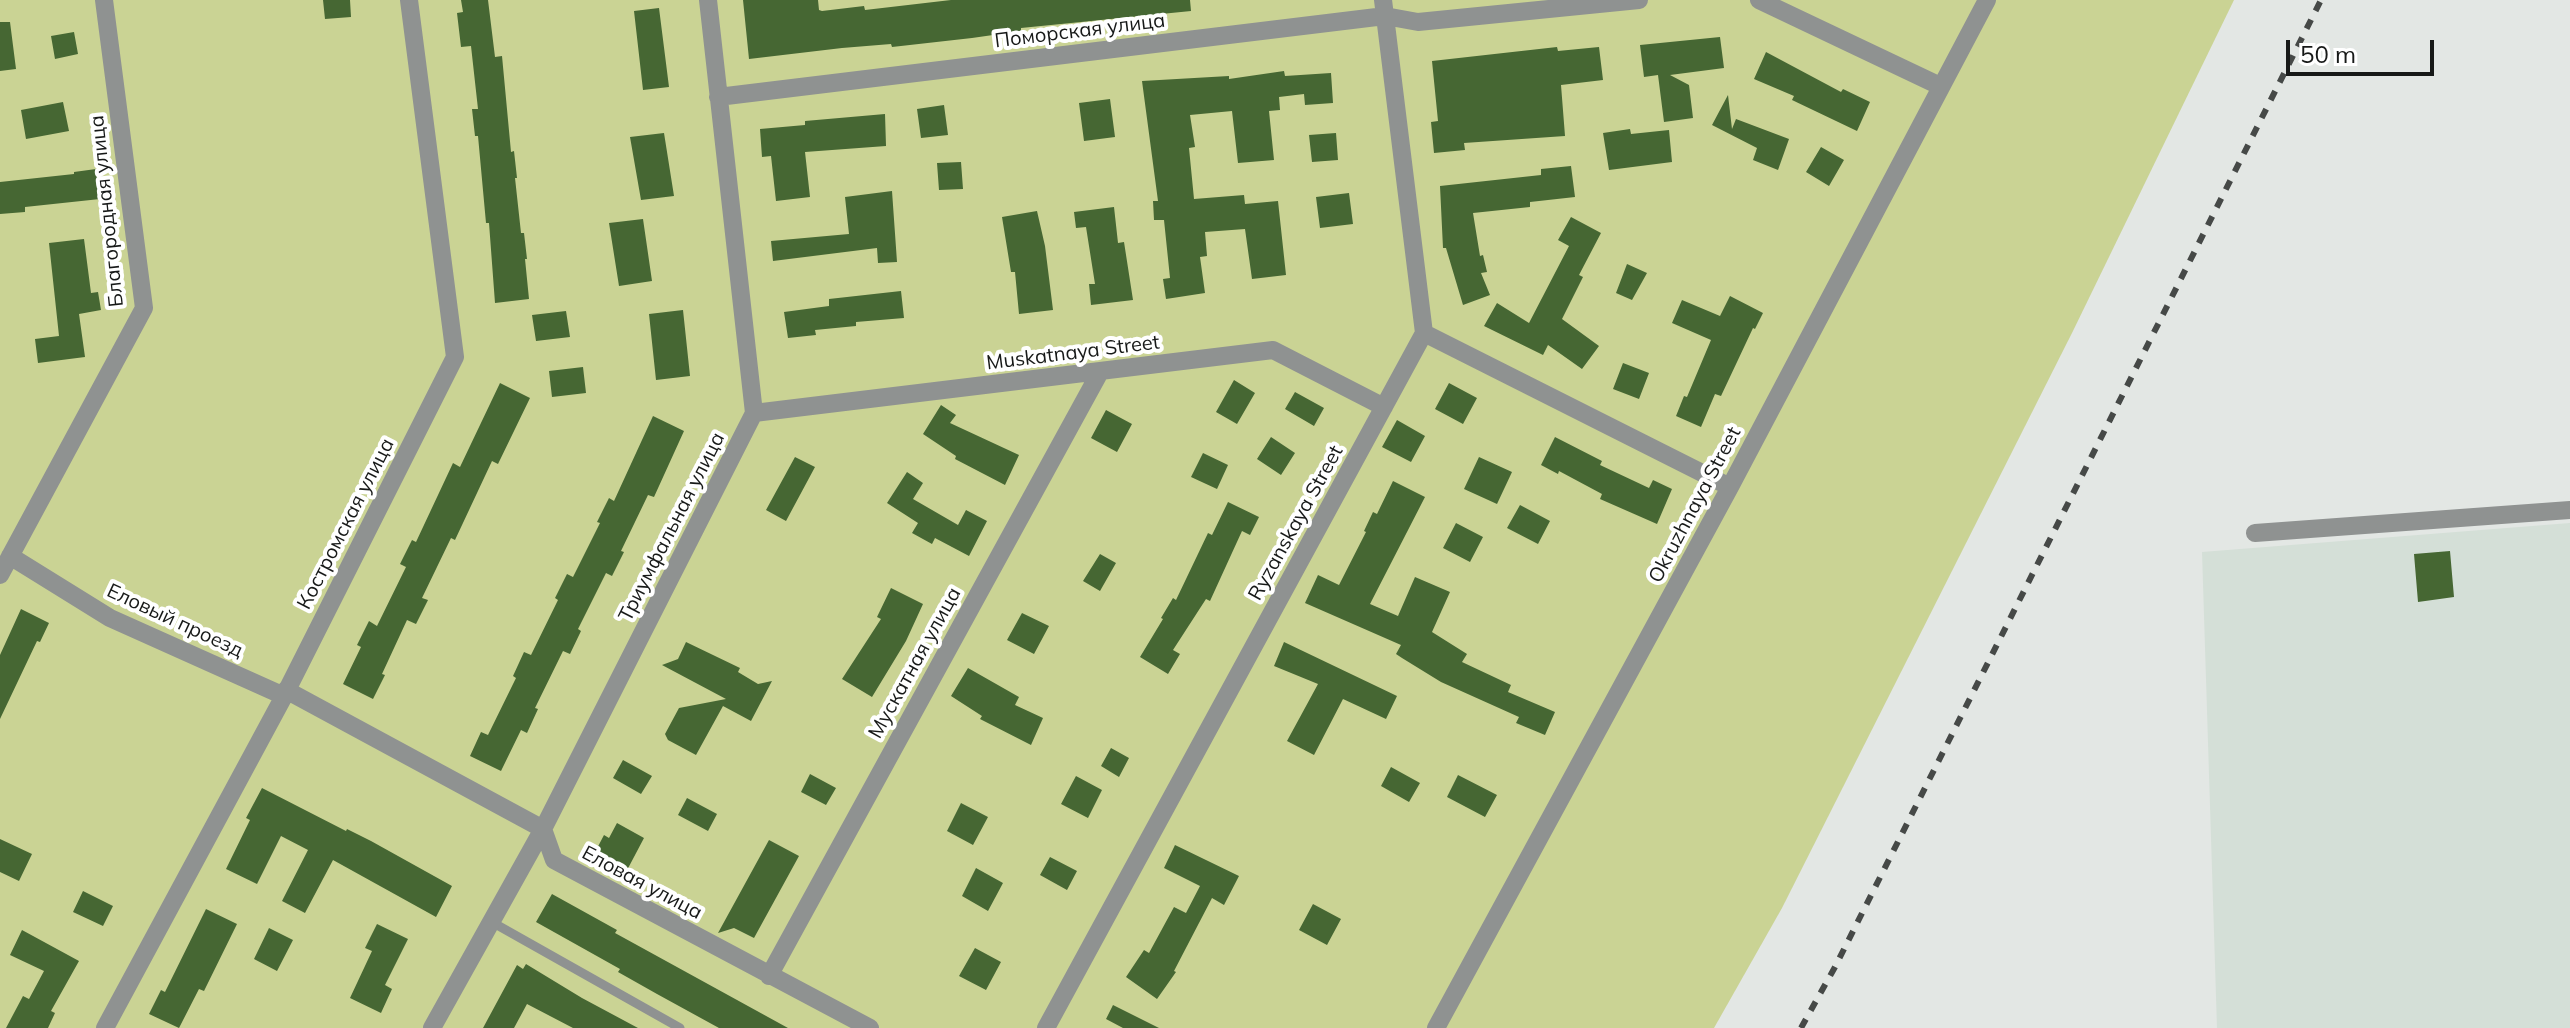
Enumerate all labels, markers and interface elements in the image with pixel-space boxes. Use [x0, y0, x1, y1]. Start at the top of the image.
street label: Поморская улица [993, 9, 1167, 53]
scale bar [2290, 24, 2438, 74]
text: 50 m [2300, 39, 2356, 69]
street label: Благородная улица [85, 114, 129, 308]
street label: Muskatnaya Street [985, 330, 1161, 376]
street label: Okruzhnaya Street [1644, 423, 1746, 587]
street label: Триумфальная улица [614, 429, 730, 625]
street label: Костромская улица [292, 435, 400, 613]
street label: Ryzanskaya Street [1243, 441, 1349, 605]
street label: Еловый проезд [103, 579, 247, 663]
street label: Мускатная улица [864, 583, 966, 743]
street label: Еловая улица [578, 841, 706, 925]

